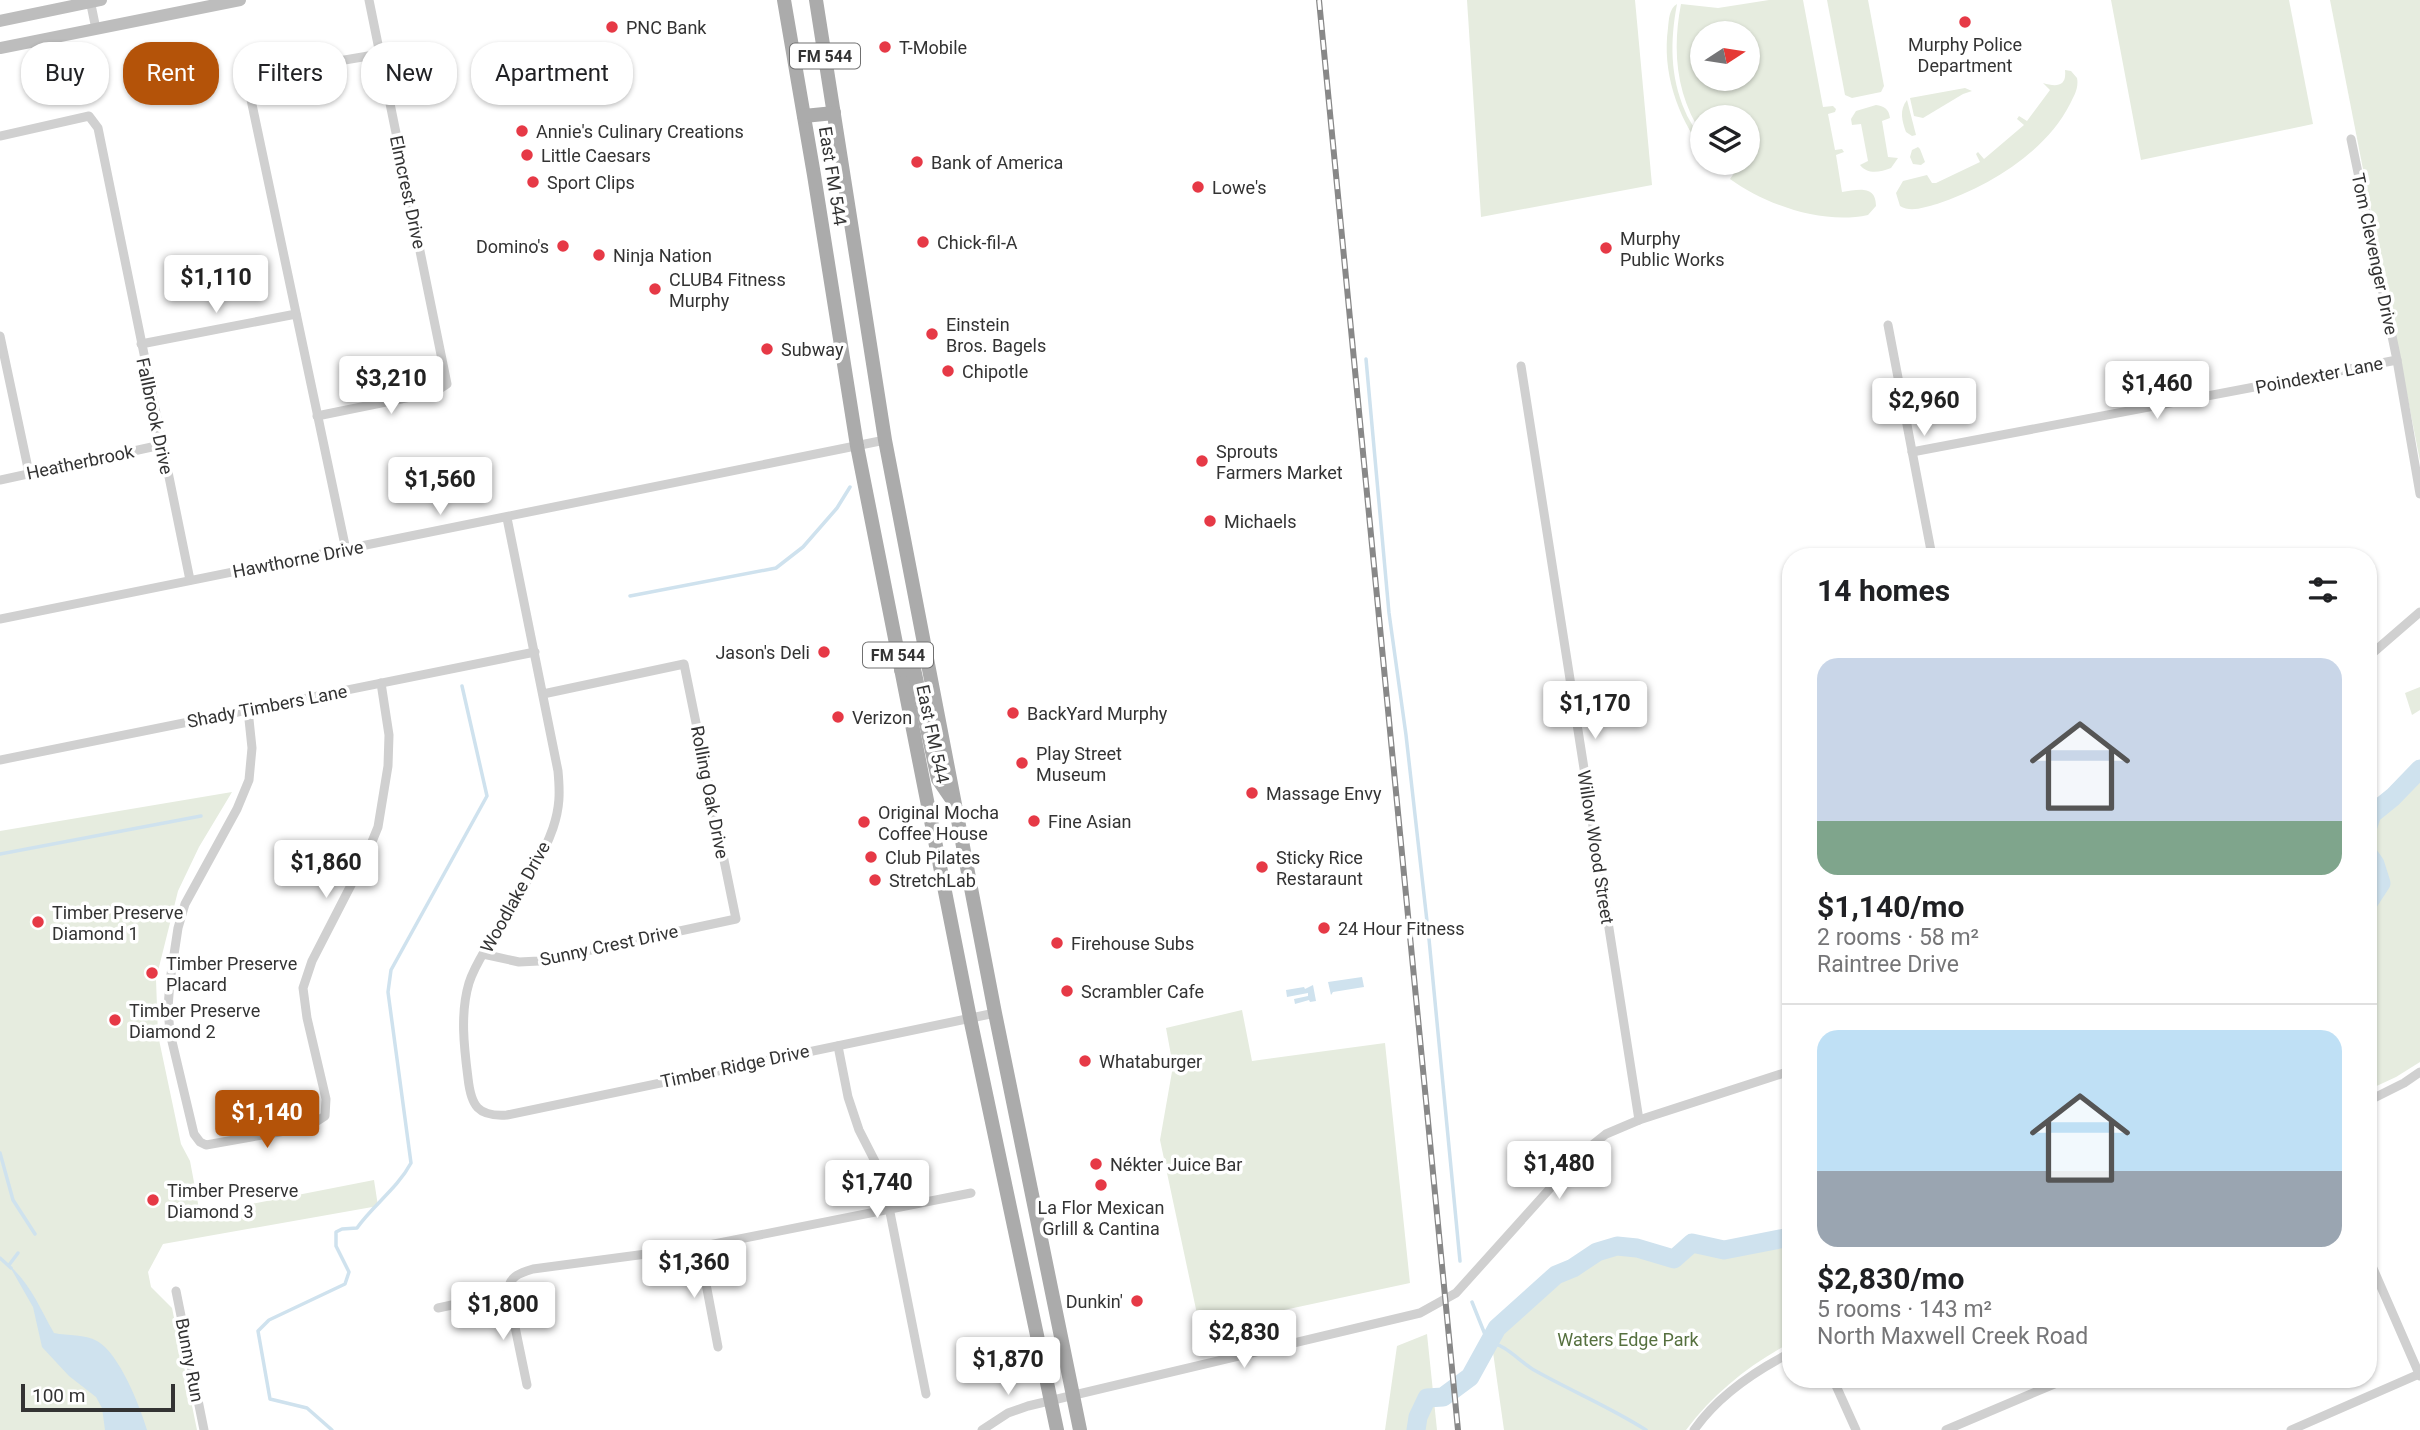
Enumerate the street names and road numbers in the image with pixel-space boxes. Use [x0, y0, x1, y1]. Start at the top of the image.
road number: FM 544 [790, 44, 860, 68]
street label: East FM 544 [815, 125, 851, 227]
street label: Elmcrest Drive [386, 133, 430, 251]
street label: Tom Clevenger Drive [2348, 171, 2402, 337]
street label: Poindexter Lane [2253, 352, 2385, 398]
street label: Fallbrook Drive [132, 356, 178, 476]
street label: Heatherbrook [24, 440, 136, 484]
street label: Hawthorne Drive [231, 536, 365, 582]
road number: FM 544 [863, 642, 933, 668]
street label: Shady Timbers Lane [185, 680, 349, 732]
street label: East FM 544 [912, 683, 954, 785]
street label: Rolling Oak Drive [687, 724, 733, 860]
street label: Willow Wood Street [1573, 768, 1619, 926]
street label: Woodlake Drive [476, 838, 554, 956]
street label: Sunny Crest Drive [538, 920, 680, 970]
street label: Timber Ridge Drive [659, 1040, 811, 1092]
street label: Bunny Run [172, 1316, 208, 1404]

